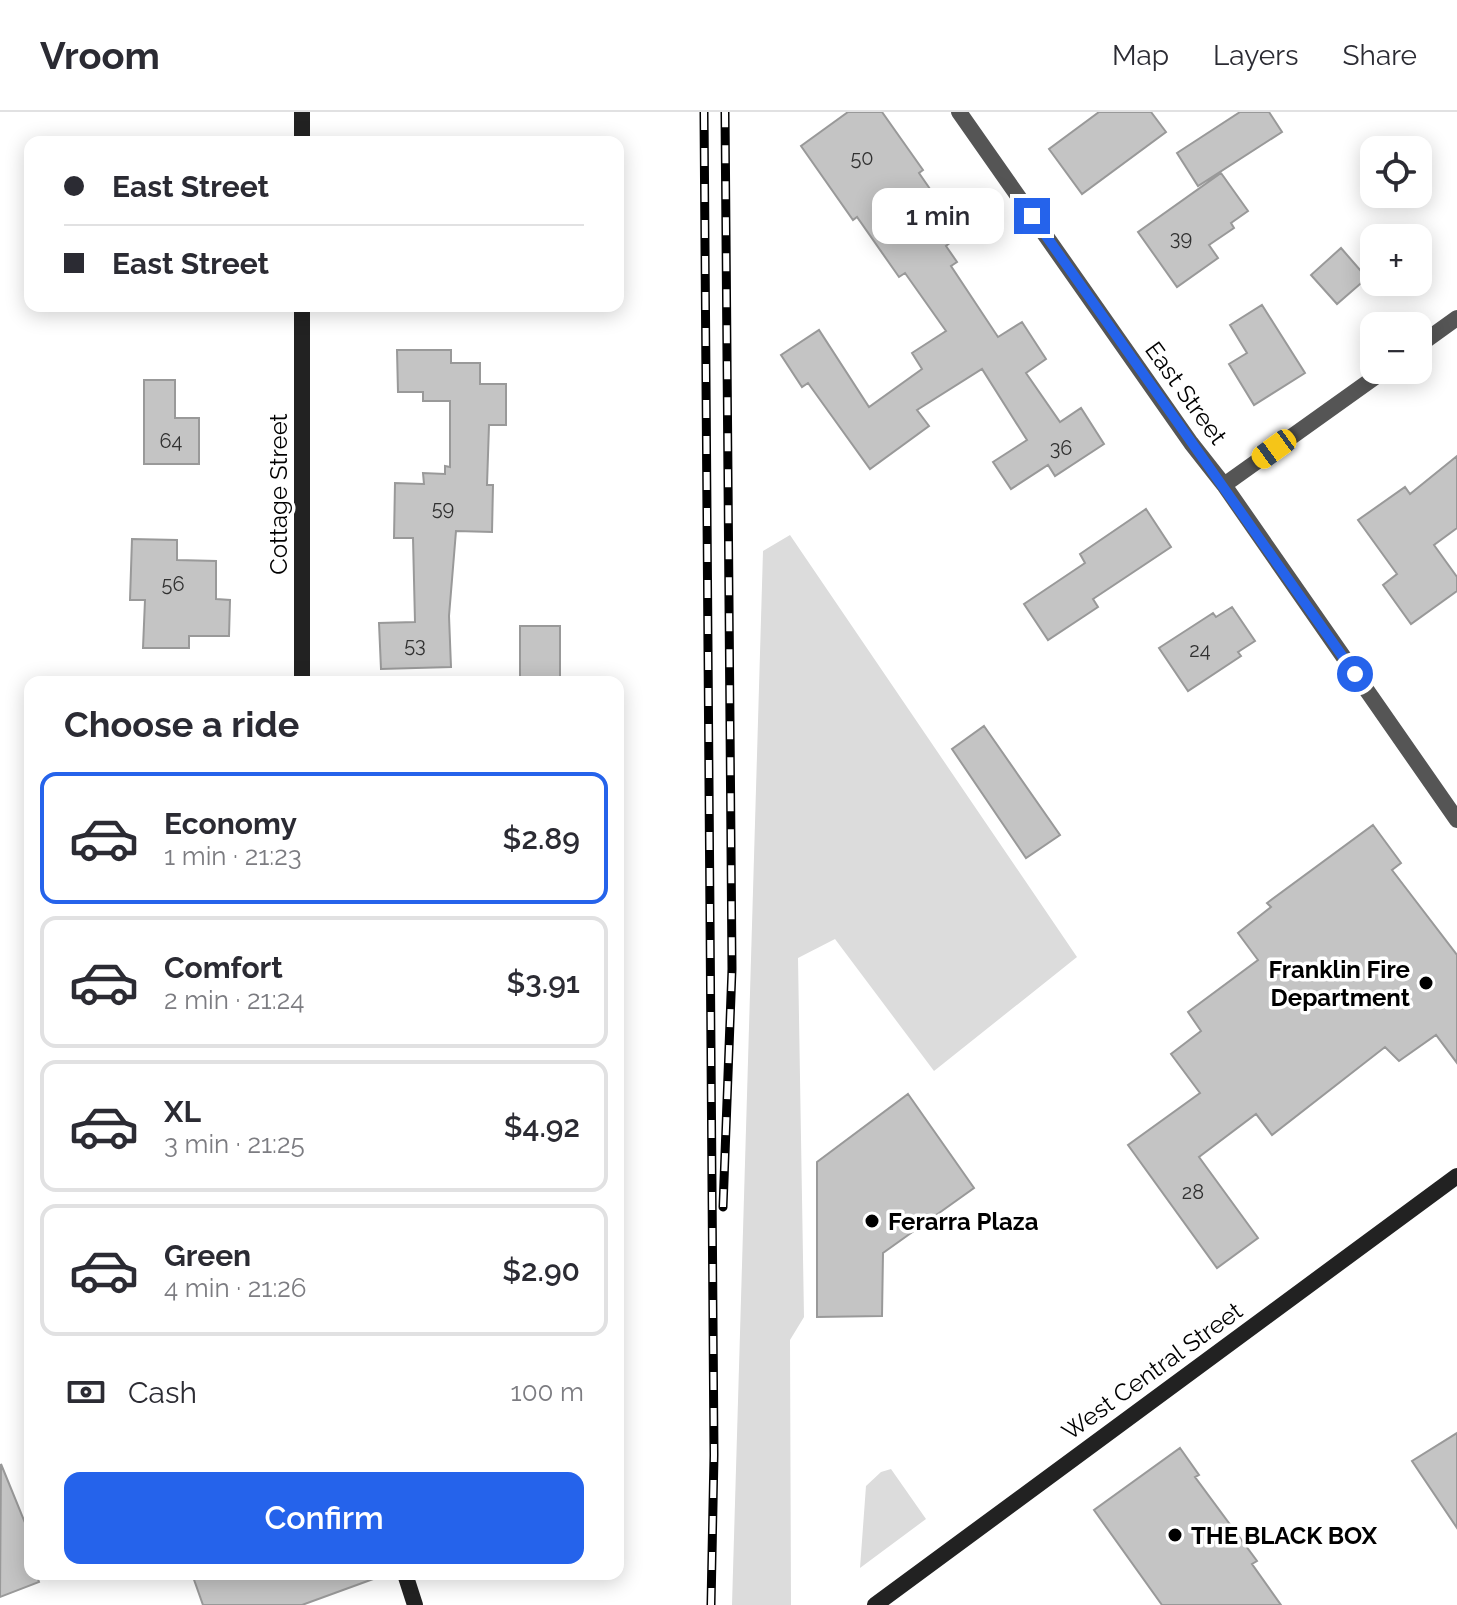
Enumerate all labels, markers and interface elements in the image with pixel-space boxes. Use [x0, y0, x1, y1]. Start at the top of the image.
text: Vroom [40, 33, 160, 78]
text: Map [1112, 39, 1169, 72]
text: Layers [1213, 39, 1299, 72]
text: Share [1343, 39, 1417, 72]
map controls [1360, 136, 1432, 384]
button: locate [1360, 136, 1432, 208]
house number: 50 [850, 146, 874, 170]
text: East Street [112, 169, 269, 204]
callout: 1 min [872, 188, 1004, 244]
route end [1014, 198, 1050, 234]
text: 1 min [906, 201, 970, 231]
button: + [1360, 224, 1432, 296]
house number: 39 [1170, 226, 1192, 250]
text: East Street [112, 246, 269, 281]
button: − [1360, 312, 1432, 384]
street label: East Street [1139, 336, 1233, 450]
street label: Cottage Street [264, 413, 293, 575]
car [1248, 425, 1300, 473]
house number: 64 [160, 429, 183, 453]
house number: 36 [1050, 436, 1072, 460]
house number: 59 [432, 496, 454, 520]
house number: 56 [162, 572, 184, 596]
house number: 53 [404, 633, 426, 657]
house number: 24 [1189, 638, 1211, 662]
route start [1337, 656, 1373, 692]
text: Choose a ride [64, 703, 299, 745]
icon: car [68, 802, 140, 874]
text: Economy [164, 806, 297, 841]
text: $2.89 [503, 821, 580, 856]
text: 1 min · 21:23 [164, 841, 302, 871]
icon: car [68, 946, 140, 1018]
text: Comfort [164, 950, 283, 985]
place label: Franklin Fire Department [1269, 955, 1410, 1012]
text: $3.91 [507, 965, 580, 1000]
marker: Franklin Fire Department [1417, 974, 1435, 992]
text: 2 min · 21:24 [164, 985, 304, 1015]
icon: car [68, 1090, 140, 1162]
text: XL [164, 1094, 201, 1129]
text: $4.92 [504, 1109, 580, 1144]
text: 3 min · 21:25 [164, 1129, 305, 1159]
house number: 28 [1182, 1180, 1204, 1204]
place label: Ferarra Plaza [888, 1207, 1039, 1236]
marker: Ferarra Plaza [863, 1212, 881, 1230]
icon: car [68, 1234, 140, 1306]
text: Green [164, 1238, 251, 1273]
text: $2.90 [502, 1253, 580, 1288]
text: 4 min · 21:26 [164, 1273, 307, 1303]
street label: West Central Street [1056, 1296, 1248, 1446]
icon: cash [64, 1370, 108, 1414]
text: Cash [128, 1375, 197, 1410]
text: 100 m [511, 1377, 584, 1407]
button: Confirm [64, 1472, 584, 1564]
place label: THE BLACK BOX [1191, 1521, 1377, 1550]
marker: THE BLACK BOX [1166, 1526, 1184, 1544]

